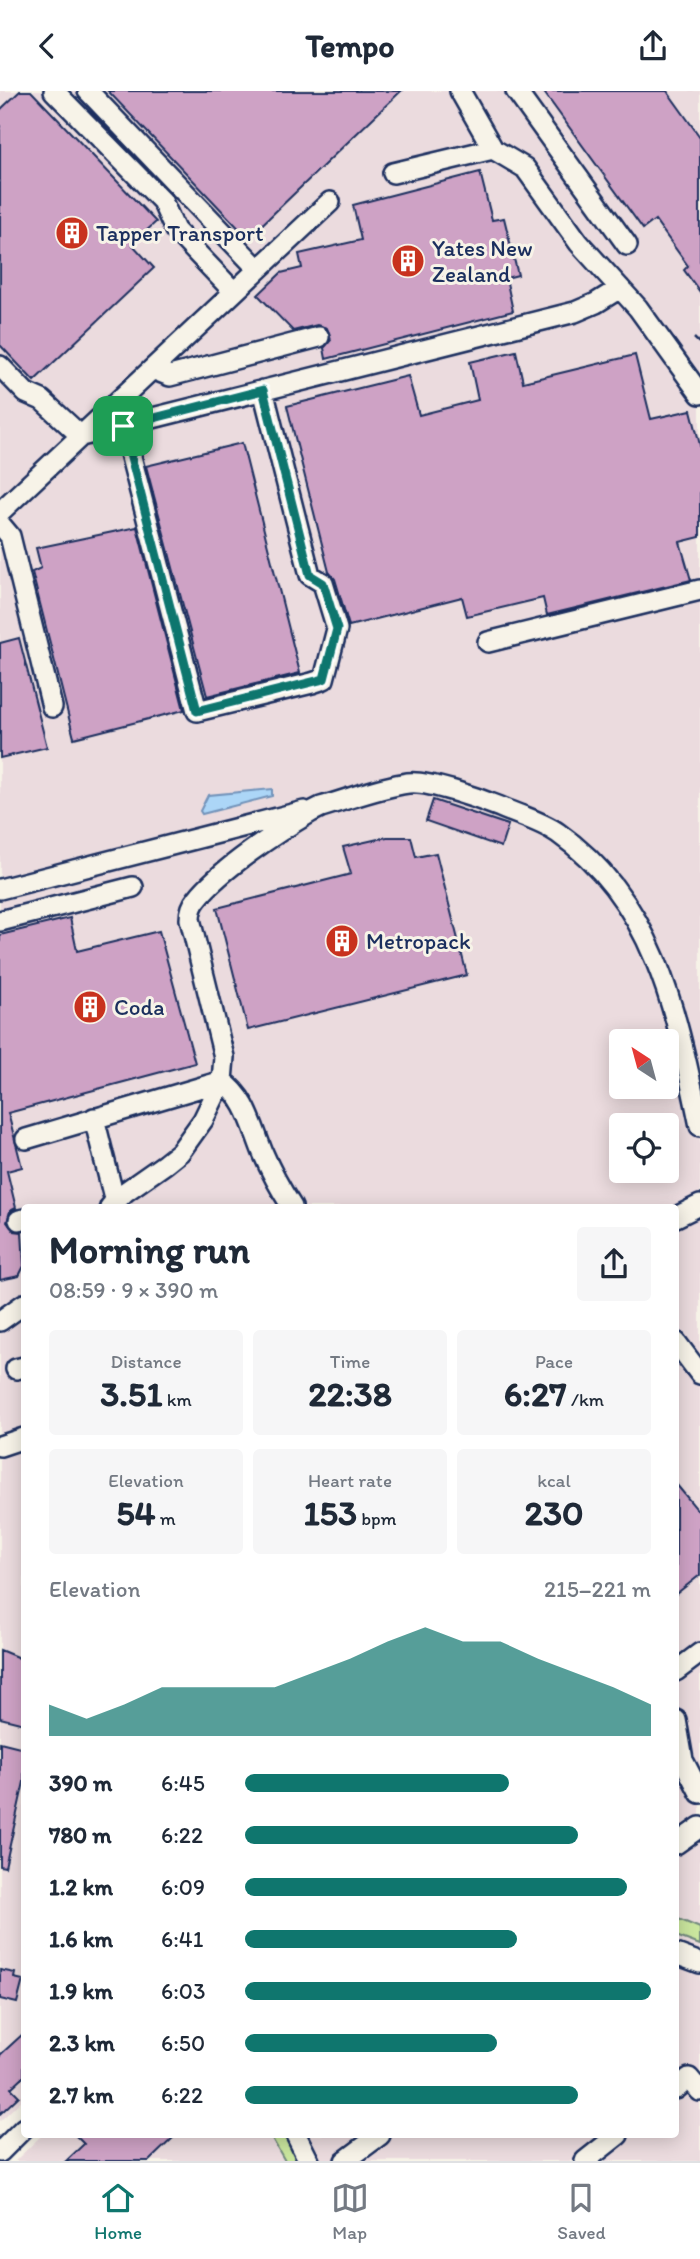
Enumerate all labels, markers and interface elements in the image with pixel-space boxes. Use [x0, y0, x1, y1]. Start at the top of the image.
icon: back [28, 27, 66, 65]
text: Tempo [306, 27, 395, 65]
icon: share [634, 27, 672, 65]
building icon: Tapper Transport [53, 214, 91, 252]
place label: Tapper Transport [96, 219, 264, 247]
place label: Yates New Zealand [432, 234, 533, 288]
building icon: Yates New Zealand [389, 242, 427, 280]
pin [93, 396, 153, 456]
icon: arrive [104, 407, 142, 445]
building icon: Metropack [323, 922, 361, 960]
place label: Metropack [366, 927, 471, 955]
building icon: Coda [71, 988, 109, 1026]
place label: Coda [114, 993, 165, 1021]
north arrow [609, 1029, 679, 1099]
map controls [609, 1029, 679, 1183]
button: locate [609, 1113, 679, 1183]
text: Morning run [49, 1227, 250, 1273]
button: share [577, 1227, 651, 1301]
text: 08:59 · 9 × 390 m [49, 1276, 218, 1304]
text: Distance [110, 1350, 182, 1373]
text: Time [330, 1350, 370, 1373]
text: Pace [535, 1350, 573, 1373]
text: 3.51 [100, 1373, 162, 1415]
text: 22:38 [308, 1373, 392, 1415]
text: 6:27 [504, 1373, 567, 1415]
text: km [162, 1388, 192, 1411]
text: /km [567, 1388, 604, 1411]
text: Elevation [108, 1469, 184, 1492]
text: Heart rate [308, 1469, 392, 1492]
text: kcal [537, 1469, 571, 1492]
text: 54 [116, 1492, 156, 1534]
text: 153 [303, 1492, 357, 1534]
text: 230 [524, 1492, 584, 1534]
text: m [156, 1507, 176, 1530]
text: bpm [357, 1507, 397, 1530]
text: Elevation [49, 1575, 140, 1603]
text: 215–221 m [544, 1575, 651, 1603]
text: 390 m [49, 1769, 112, 1797]
text: 6:45 [161, 1769, 205, 1797]
text: 780 m [49, 1821, 112, 1849]
text: 6:22 [161, 1821, 203, 1849]
text: 1.2 km [49, 1873, 113, 1901]
text: 6:09 [161, 1873, 205, 1901]
text: 1.6 km [49, 1925, 113, 1953]
text: 6:41 [161, 1925, 203, 1953]
text: 1.9 km [49, 1977, 113, 2005]
text: 6:03 [161, 1977, 206, 2005]
text: 2.3 km [49, 2029, 115, 2057]
text: 6:50 [161, 2029, 205, 2057]
text: 2.7 km [49, 2081, 114, 2109]
text: 6:22 [161, 2081, 203, 2109]
tab: Home [94, 2179, 142, 2244]
tab: Map [331, 2179, 369, 2244]
tab: Saved [557, 2179, 606, 2244]

